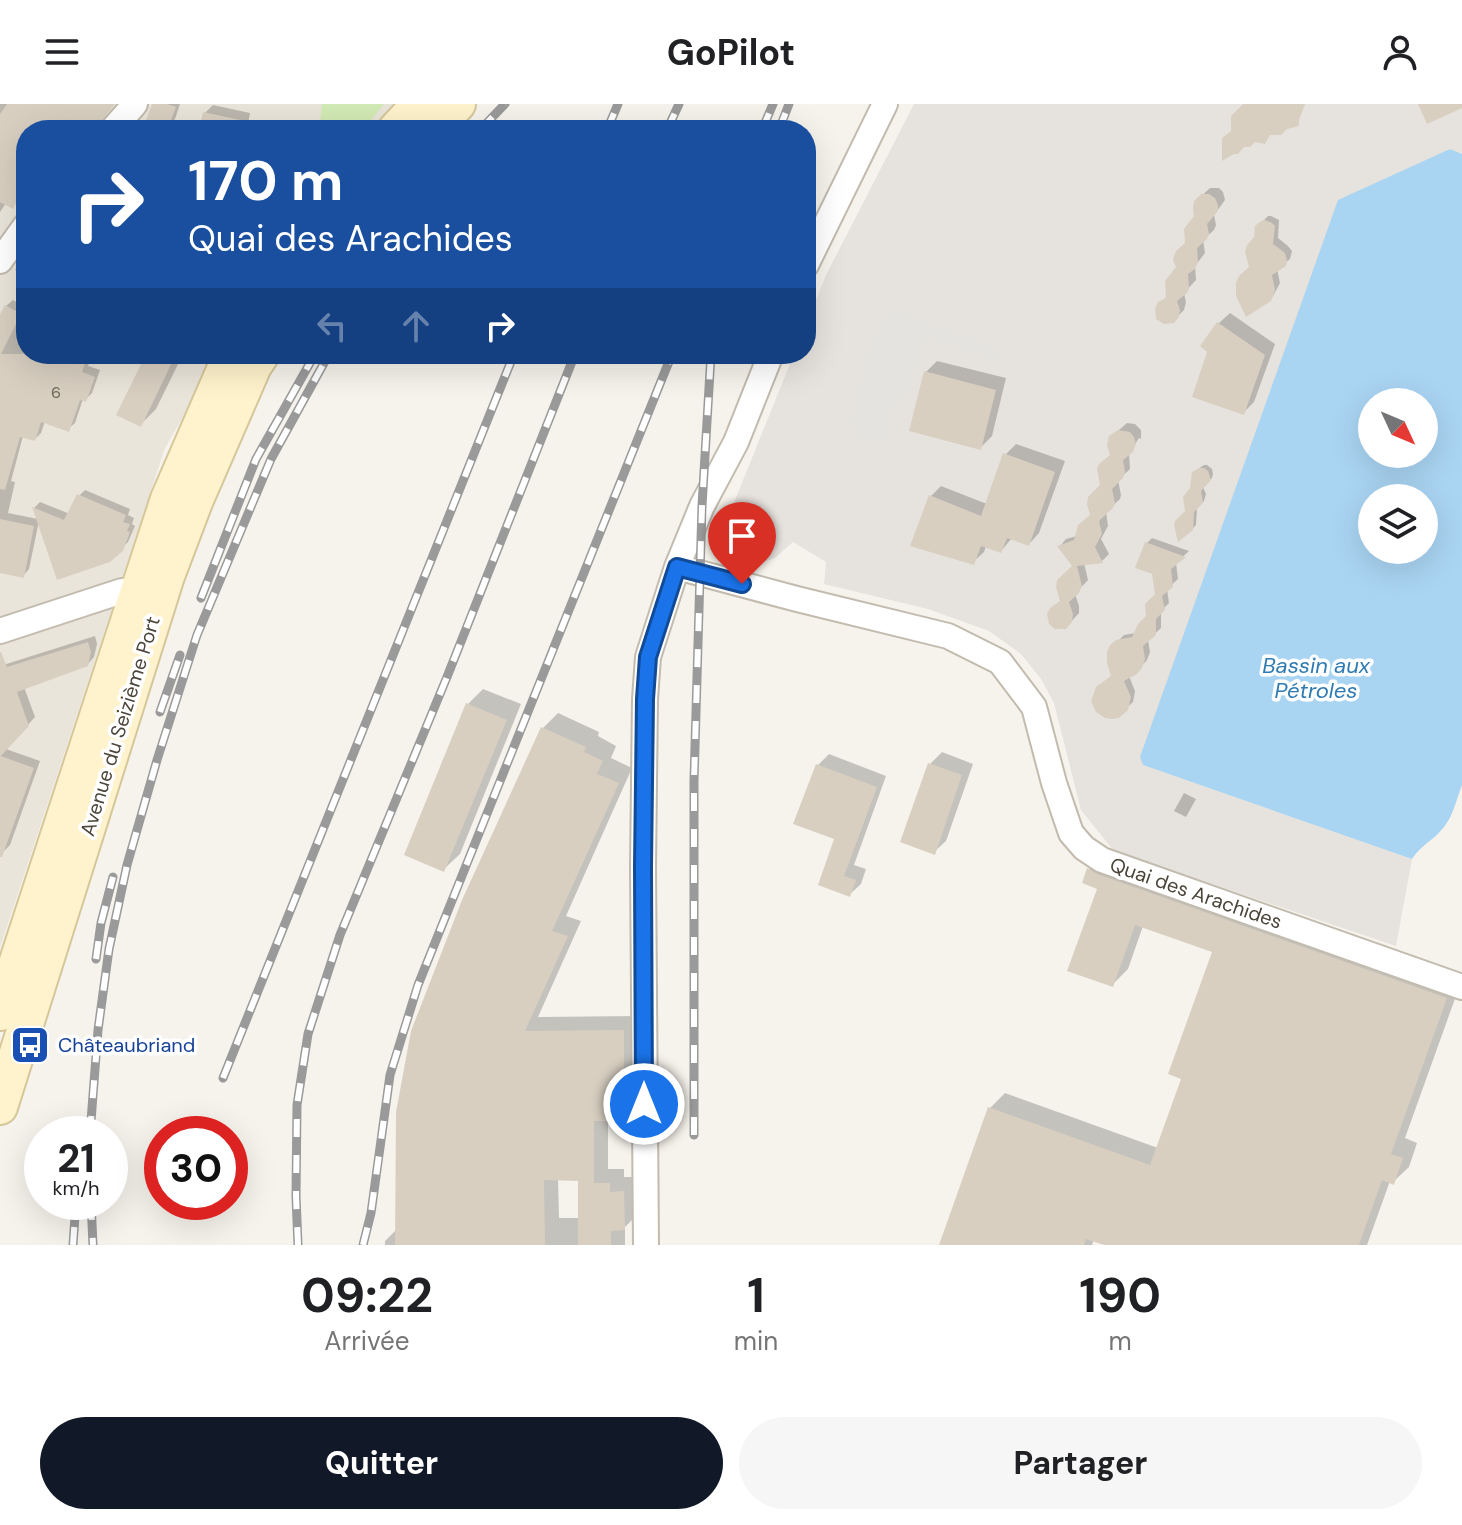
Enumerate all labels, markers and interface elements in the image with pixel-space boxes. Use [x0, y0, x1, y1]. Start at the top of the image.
text: GoPilot [667, 29, 795, 76]
icon: menu [40, 30, 84, 74]
icon: person [1378, 30, 1422, 74]
text: 170 m [188, 144, 343, 217]
icon: right [56, 152, 160, 256]
text: Quai des Arachides [188, 215, 513, 262]
icon: left [310, 304, 354, 348]
icon: ahead [394, 304, 438, 348]
icon: right [478, 304, 522, 348]
house number: 6 [51, 382, 61, 403]
north arrow [1358, 388, 1438, 468]
map controls [1358, 388, 1438, 564]
button: layers [1358, 484, 1438, 564]
pin [708, 502, 776, 584]
icon: arrive [720, 514, 764, 558]
street label: Avenue du Seizième Port [74, 613, 166, 839]
water label: Bassin aux Pétroles [1262, 651, 1371, 705]
street label: Quai des Arachides [1106, 851, 1286, 935]
bus stop icon: Châteaubriand [9, 1024, 51, 1066]
place label: Châteaubriand [58, 1032, 195, 1058]
position arrow [602, 1062, 686, 1146]
speed limit sign: 30 [144, 1116, 248, 1220]
text: 21 [57, 1132, 95, 1184]
text: km/h [52, 1175, 100, 1201]
text: 09:22 [301, 1264, 433, 1327]
text: 1 [747, 1264, 765, 1327]
text: 190 [1079, 1264, 1161, 1327]
text: Arrivée [324, 1324, 410, 1358]
text: min [734, 1324, 778, 1358]
text: m [1108, 1324, 1132, 1358]
button: Quitter [40, 1417, 723, 1509]
button: Partager [739, 1417, 1422, 1509]

